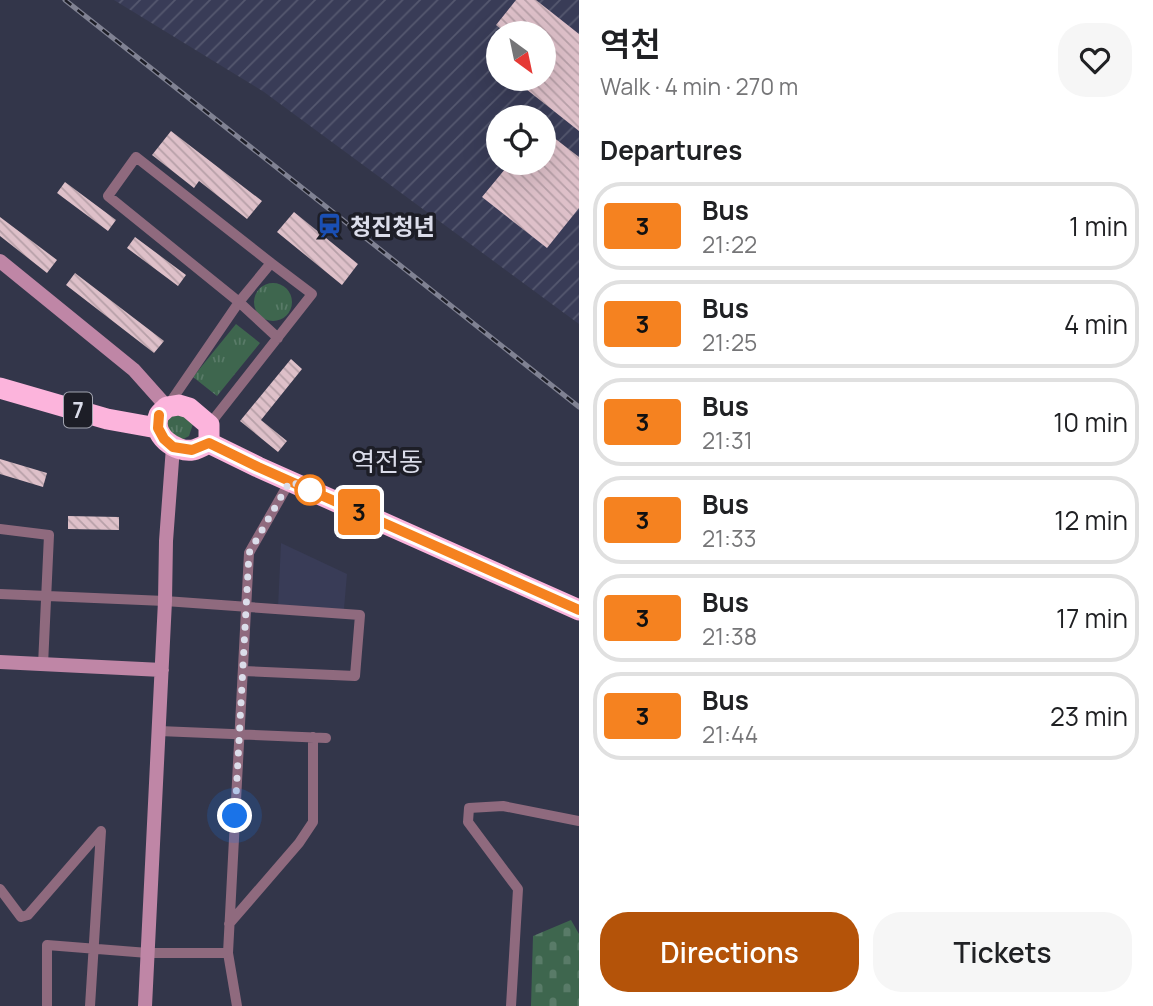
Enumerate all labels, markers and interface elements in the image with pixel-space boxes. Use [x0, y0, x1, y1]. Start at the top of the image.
north arrow [486, 21, 556, 91]
map controls [486, 21, 556, 175]
text: 역천 [600, 21, 661, 66]
button: heart [1058, 23, 1132, 97]
text: Walk · 4 min · 270 m [600, 70, 798, 102]
button: locate [486, 105, 556, 175]
text: Departures [600, 132, 742, 168]
text: Bus [702, 192, 749, 228]
text: 1 min [1069, 208, 1128, 244]
text: 3 [636, 209, 649, 242]
place label: 청진청년 [350, 210, 435, 242]
station icon: 청진청년 [316, 212, 344, 240]
text: 21:22 [702, 228, 757, 260]
text: Bus [702, 290, 749, 326]
text: 4 min [1064, 306, 1128, 342]
text: 3 [636, 307, 649, 340]
text: 21:25 [702, 326, 757, 358]
text: Bus [702, 388, 749, 424]
road number: 7 [64, 392, 92, 428]
text: 10 min [1053, 404, 1128, 440]
text: 3 [636, 405, 649, 438]
text: 21:31 [702, 424, 753, 456]
district label: 역전동 [351, 443, 423, 479]
unlabelled marker [295, 475, 325, 505]
text: Bus [702, 486, 749, 522]
line badge: 3 [336, 489, 382, 535]
text: 3 [352, 495, 366, 528]
text: 12 min [1054, 502, 1128, 538]
text: 3 [636, 503, 649, 536]
text: 21:33 [702, 522, 756, 554]
text: Bus [702, 584, 749, 620]
text: 17 min [1056, 600, 1128, 636]
text: 3 [636, 601, 649, 634]
text: 21:38 [702, 620, 757, 652]
text: Bus [702, 682, 749, 718]
text: 23 min [1050, 698, 1128, 734]
text: 3 [636, 699, 649, 732]
text: 21:44 [702, 718, 758, 750]
your location [217, 798, 252, 833]
button: Directions [600, 912, 859, 992]
button: Tickets [873, 912, 1132, 992]

